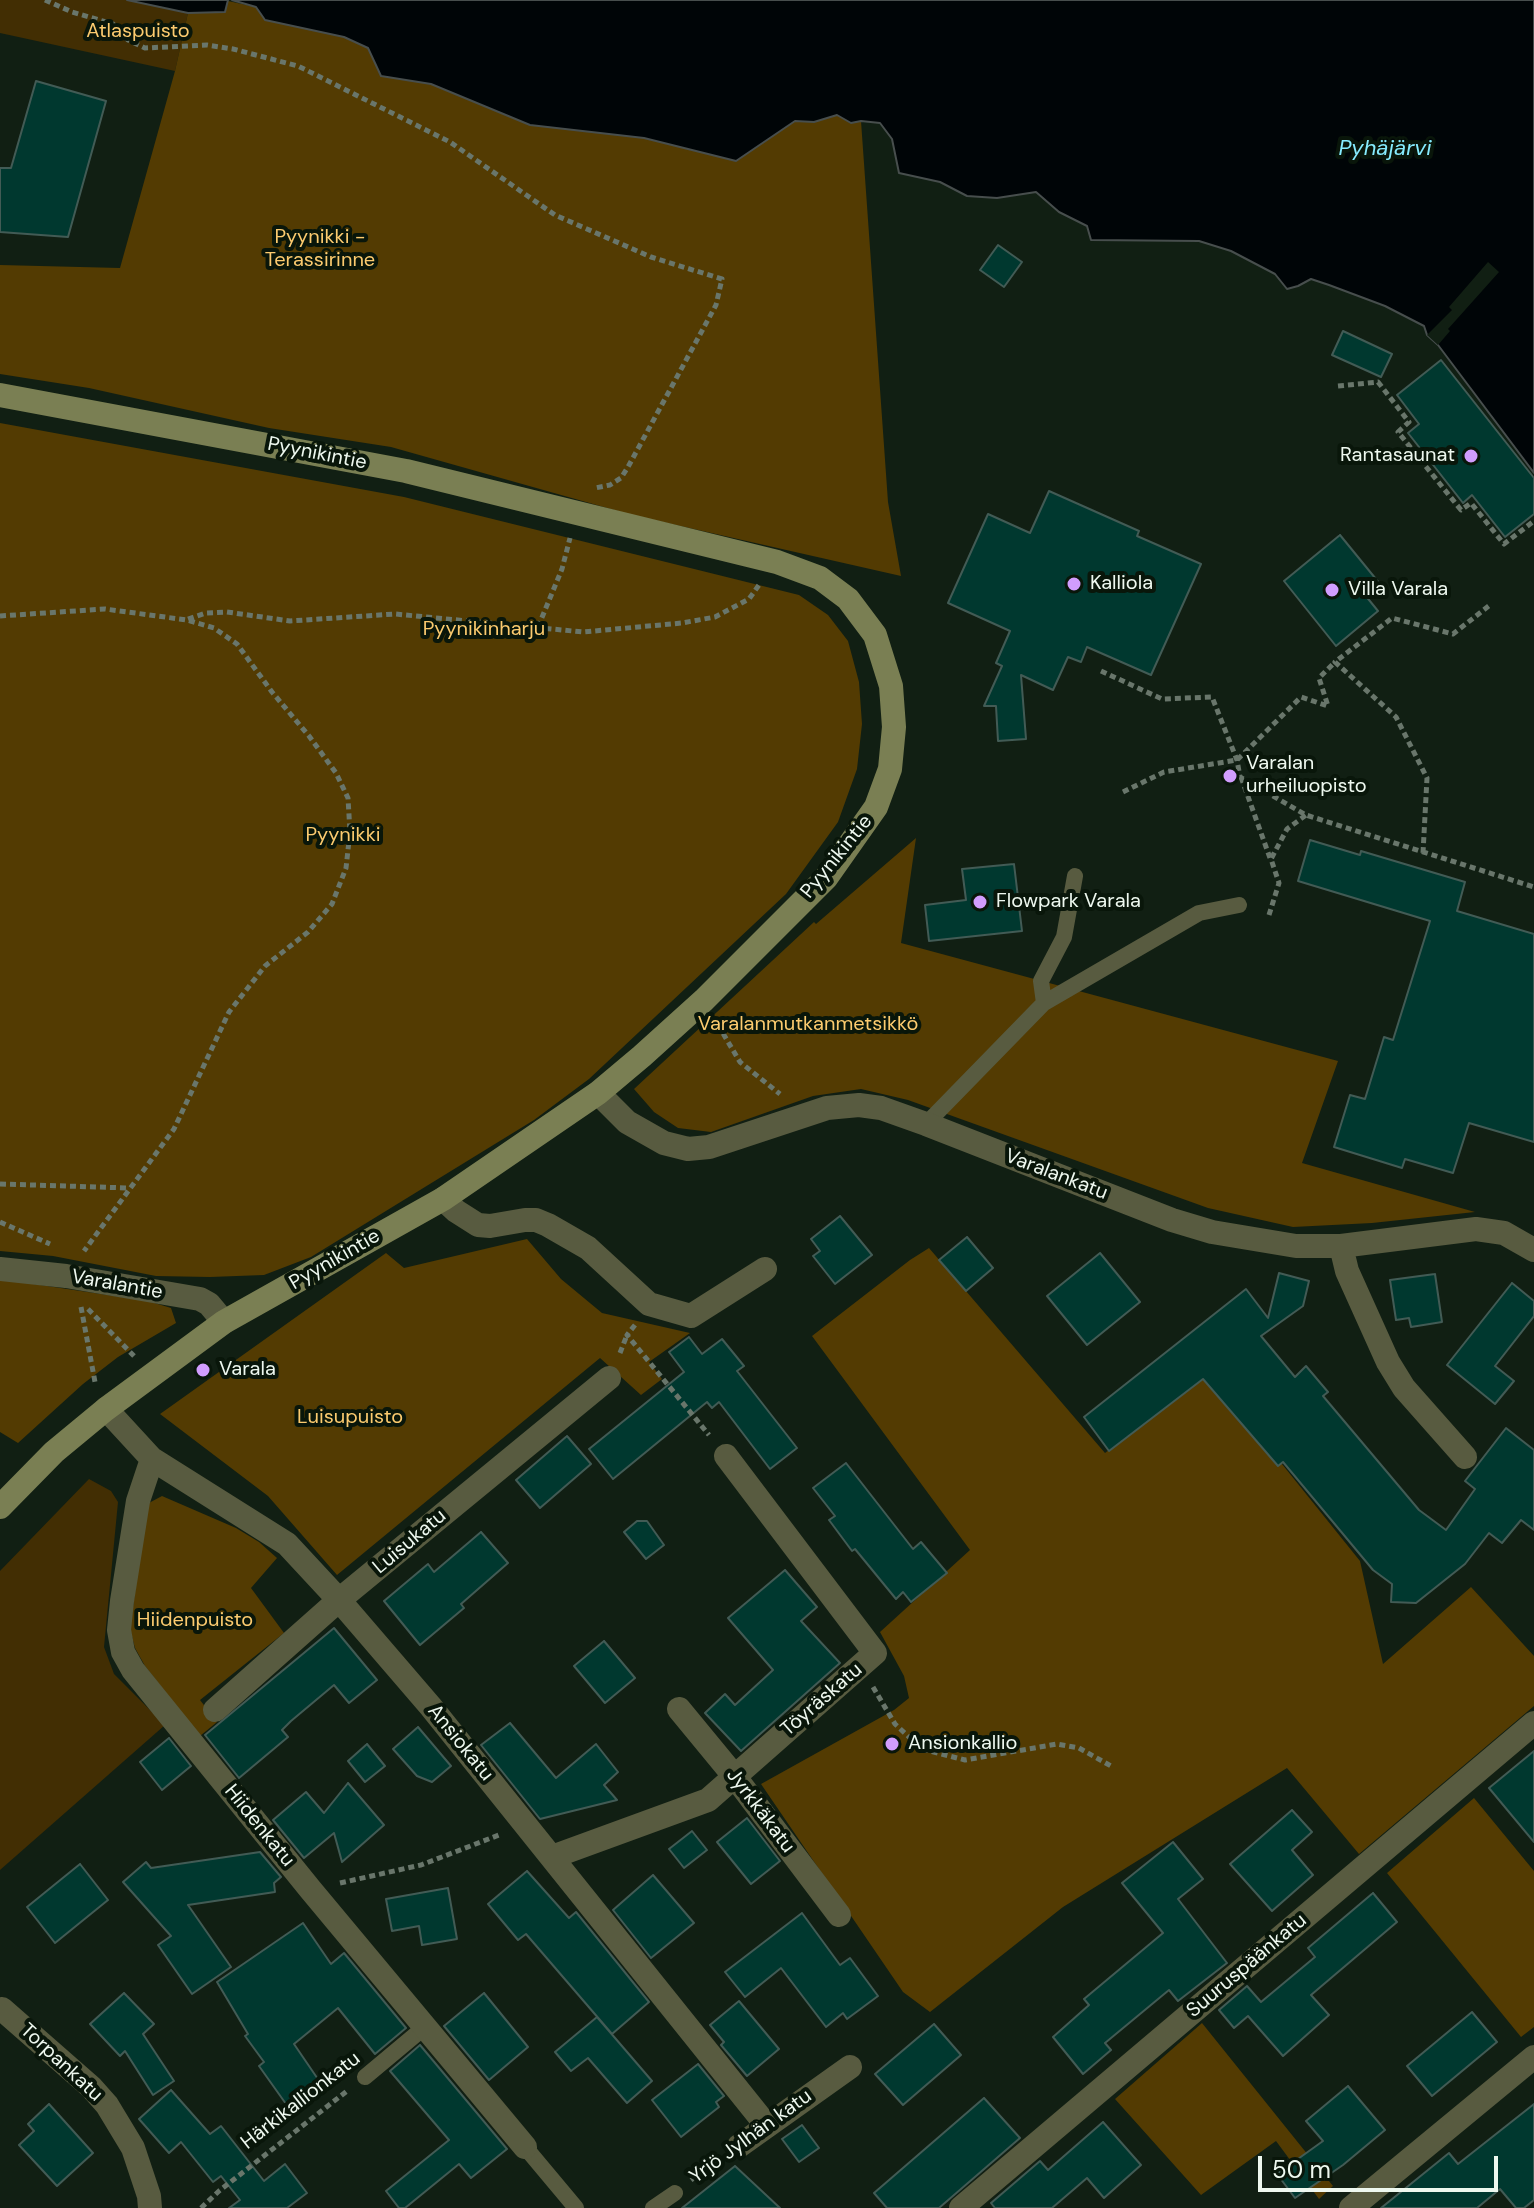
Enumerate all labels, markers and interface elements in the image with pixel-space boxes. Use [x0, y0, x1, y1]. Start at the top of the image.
park label: Atlaspuisto [86, 20, 190, 44]
water label: Pyhäjärvi [1339, 136, 1431, 162]
park label: Pyynikki - Terassirinne [265, 226, 375, 273]
street label: Pyynikintie [265, 433, 369, 475]
place label: Rantasaunat [1340, 444, 1455, 468]
marker: Rantasaunat [1462, 447, 1480, 465]
place label: Kalliola [1090, 572, 1153, 596]
marker: Kalliola [1065, 575, 1083, 593]
place label: Villa Varala [1348, 578, 1448, 602]
marker: Villa Varala [1323, 581, 1341, 599]
park label: Pyynikinharju [423, 618, 545, 642]
place label: Varalan urheiluopisto [1246, 752, 1367, 799]
marker: Varalan urheiluopisto [1221, 767, 1239, 785]
street label: Pyynikintie [796, 810, 878, 904]
park label: Pyynikki [305, 824, 381, 848]
place label: Flowpark Varala [996, 890, 1141, 914]
marker: Flowpark Varala [971, 893, 989, 911]
park label: Varalanmutkanmetsikkö [698, 1013, 918, 1037]
street label: Varalankatu [1001, 1144, 1111, 1206]
street label: Pyynikintie [285, 1224, 385, 1296]
street label: Varalantie [69, 1265, 165, 1305]
place label: Varala [219, 1358, 276, 1382]
marker: Varala [194, 1361, 212, 1379]
park label: Luisupuisto [297, 1406, 403, 1430]
street label: Luisukatu [369, 1504, 451, 1580]
park label: Hiidenpuisto [137, 1609, 253, 1633]
street label: Töyräskatu [776, 1658, 868, 1742]
street label: Ansiokatu [422, 1700, 498, 1786]
place label: Ansionkallio [908, 1732, 1017, 1756]
marker: Ansionkallio [883, 1735, 901, 1753]
street label: Jyrkkäkatu [721, 1764, 799, 1858]
street label: Hiidenkatu [219, 1780, 299, 1872]
street label: Suuruspäänkatu [1182, 1909, 1312, 2023]
street label: Torpankatu [15, 2019, 107, 2107]
street label: Härkikallionkatu [237, 2047, 365, 2155]
street label: Yrjö Jylhän katu [685, 2085, 817, 2189]
scale bar [1262, 2140, 1502, 2190]
text: 50 m [1272, 2154, 1331, 2185]

